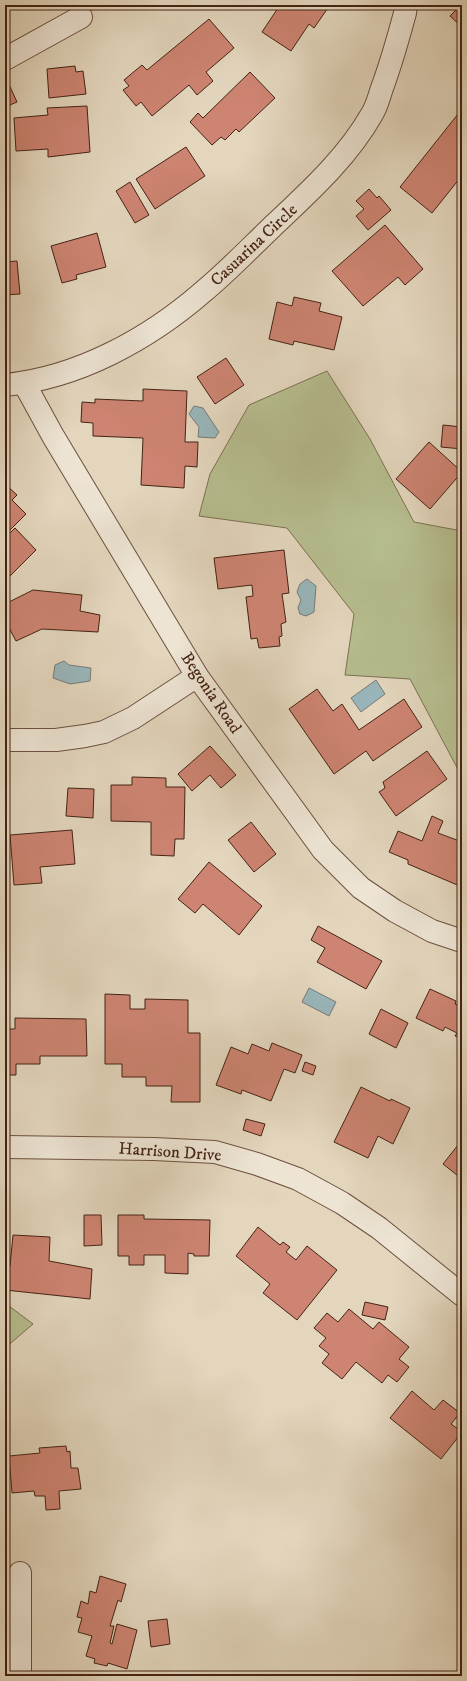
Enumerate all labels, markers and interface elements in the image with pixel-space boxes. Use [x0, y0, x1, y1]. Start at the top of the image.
street label: Casuarina Circle [206, 199, 302, 291]
street label: Begonia Road [176, 648, 247, 738]
street label: Harrison Drive [118, 1137, 222, 1167]

